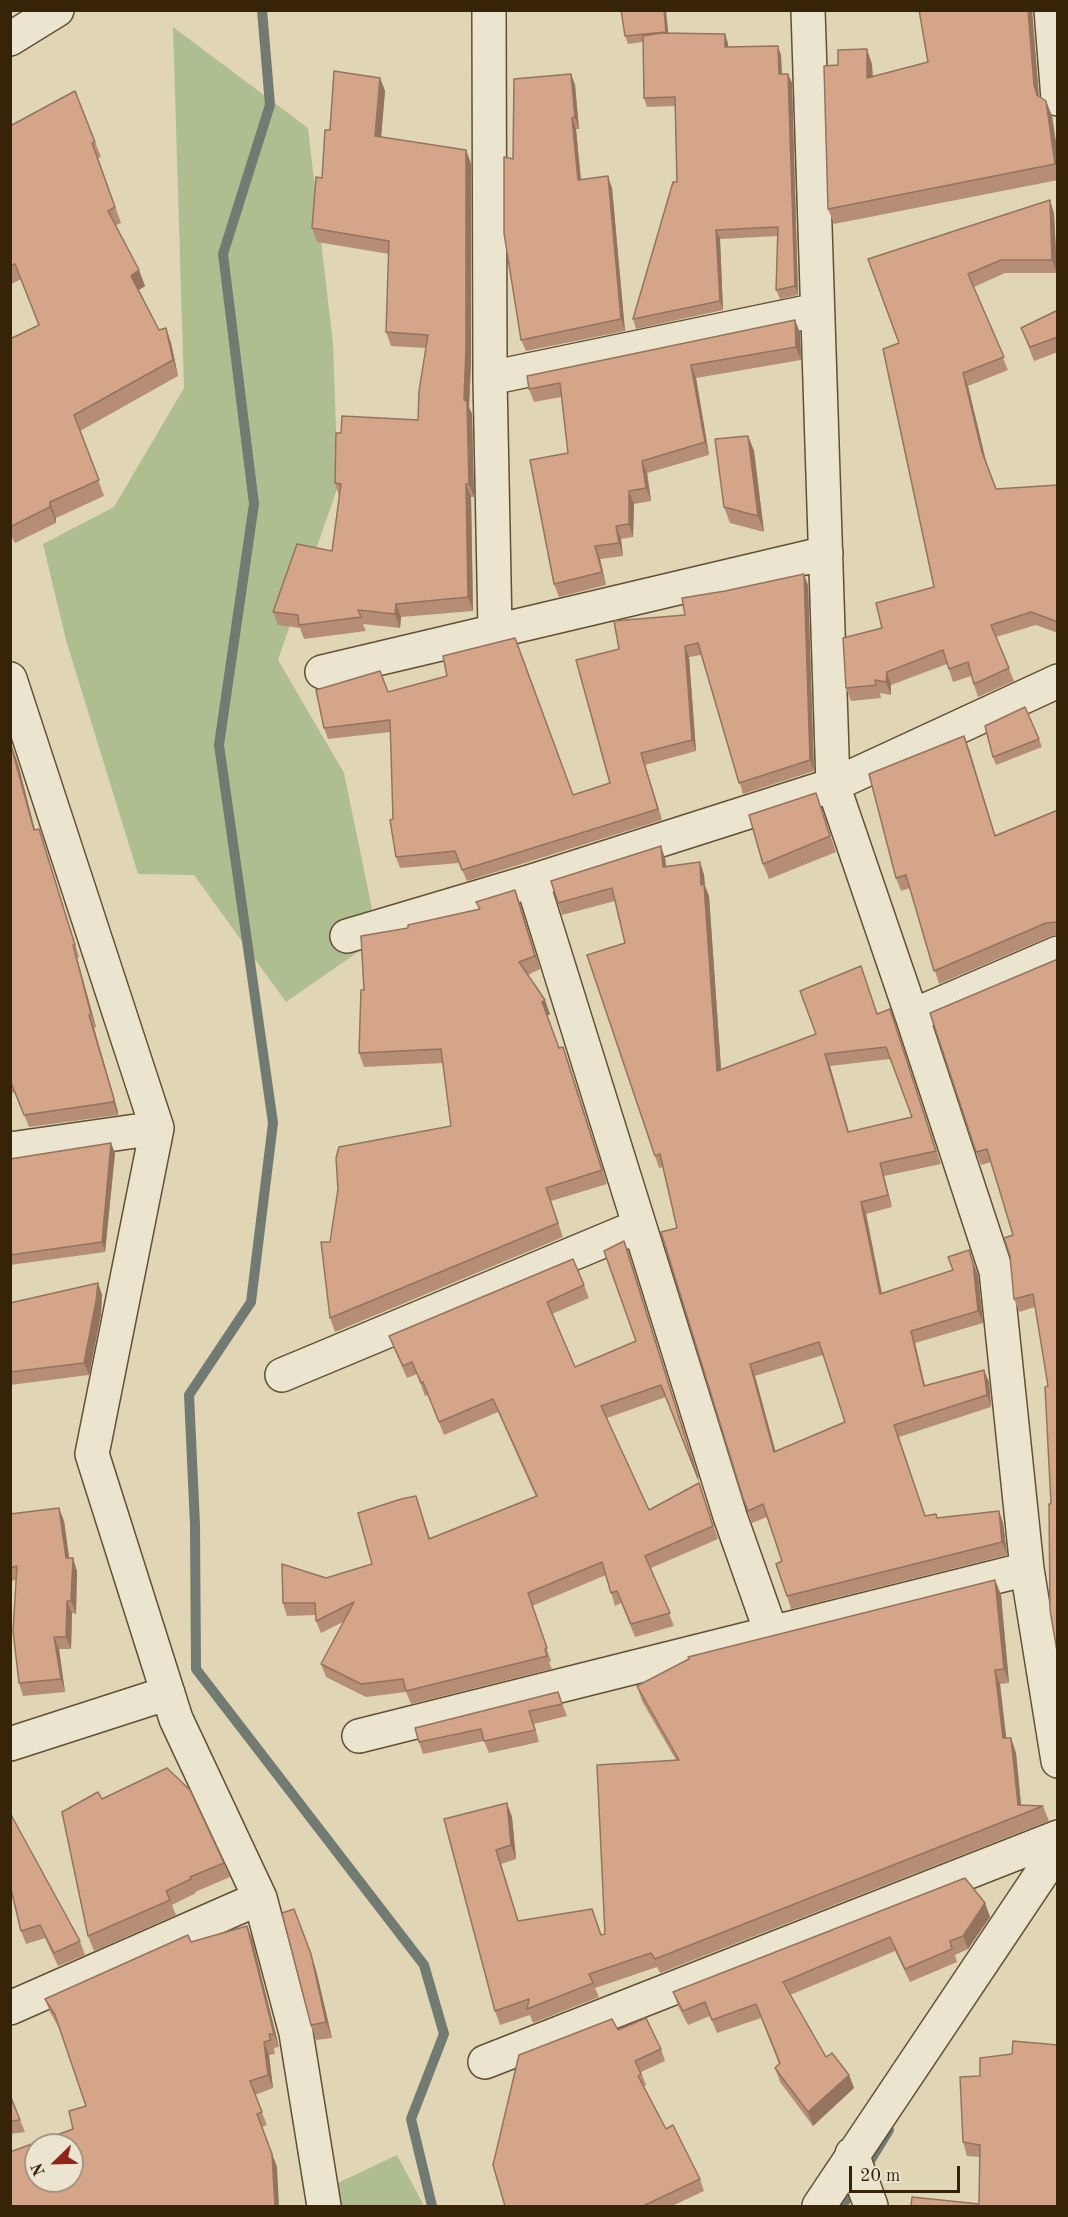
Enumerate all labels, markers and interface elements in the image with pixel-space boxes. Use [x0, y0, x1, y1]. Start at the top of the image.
north arrow [24, 2133, 84, 2193]
scale bar [852, 2154, 963, 2192]
text: N [30, 2161, 49, 2178]
text: 20 m [860, 2167, 900, 2185]

